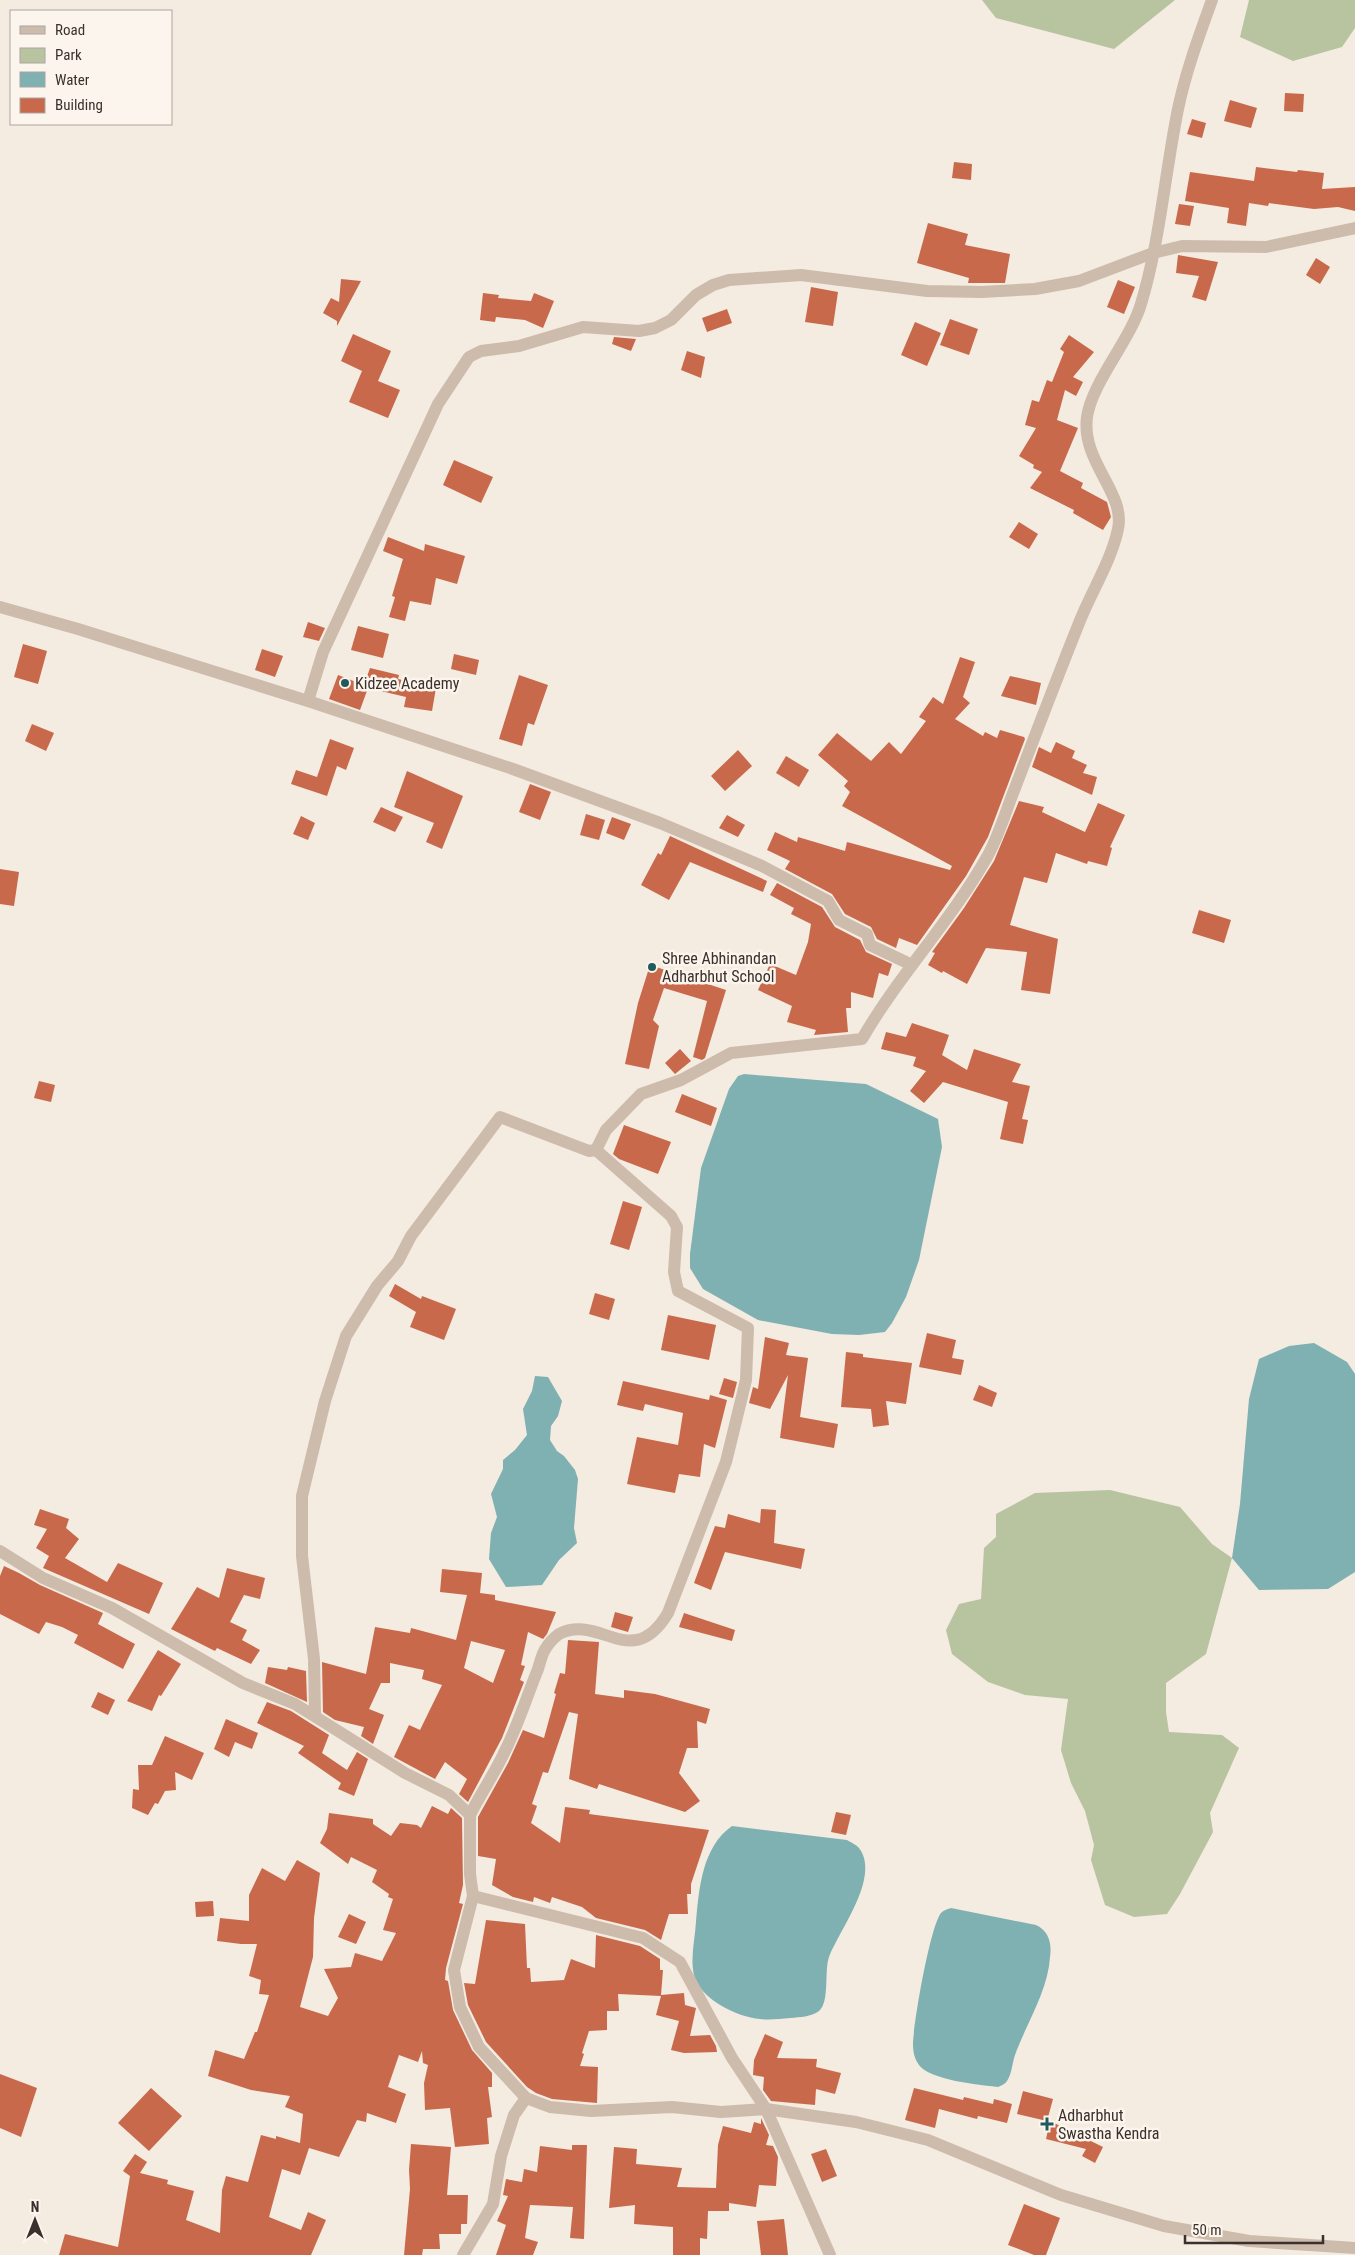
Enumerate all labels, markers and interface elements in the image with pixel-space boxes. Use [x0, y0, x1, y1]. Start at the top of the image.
legend [10, 10, 172, 125]
text: Road [55, 21, 85, 39]
text: Park [55, 46, 82, 64]
text: Water [55, 71, 90, 89]
text: Building [55, 96, 103, 114]
place label: Kidzee Academy [355, 674, 460, 693]
marker: Kidzee Academy [339, 677, 351, 689]
place label: Shree Abhinandan Adharbhut School [662, 949, 776, 986]
marker: Shree Abhinandan Adharbhut School [646, 961, 658, 973]
place label: Adharbhut Swastha Kendra [1058, 2106, 1159, 2143]
marker: Adharbhut Swastha Kendra [1040, 2117, 1054, 2131]
north arrow [10, 2195, 60, 2245]
text: N [31, 2199, 39, 2215]
scale bar [1185, 2212, 1322, 2244]
text: 50 m [1192, 2221, 1222, 2239]

